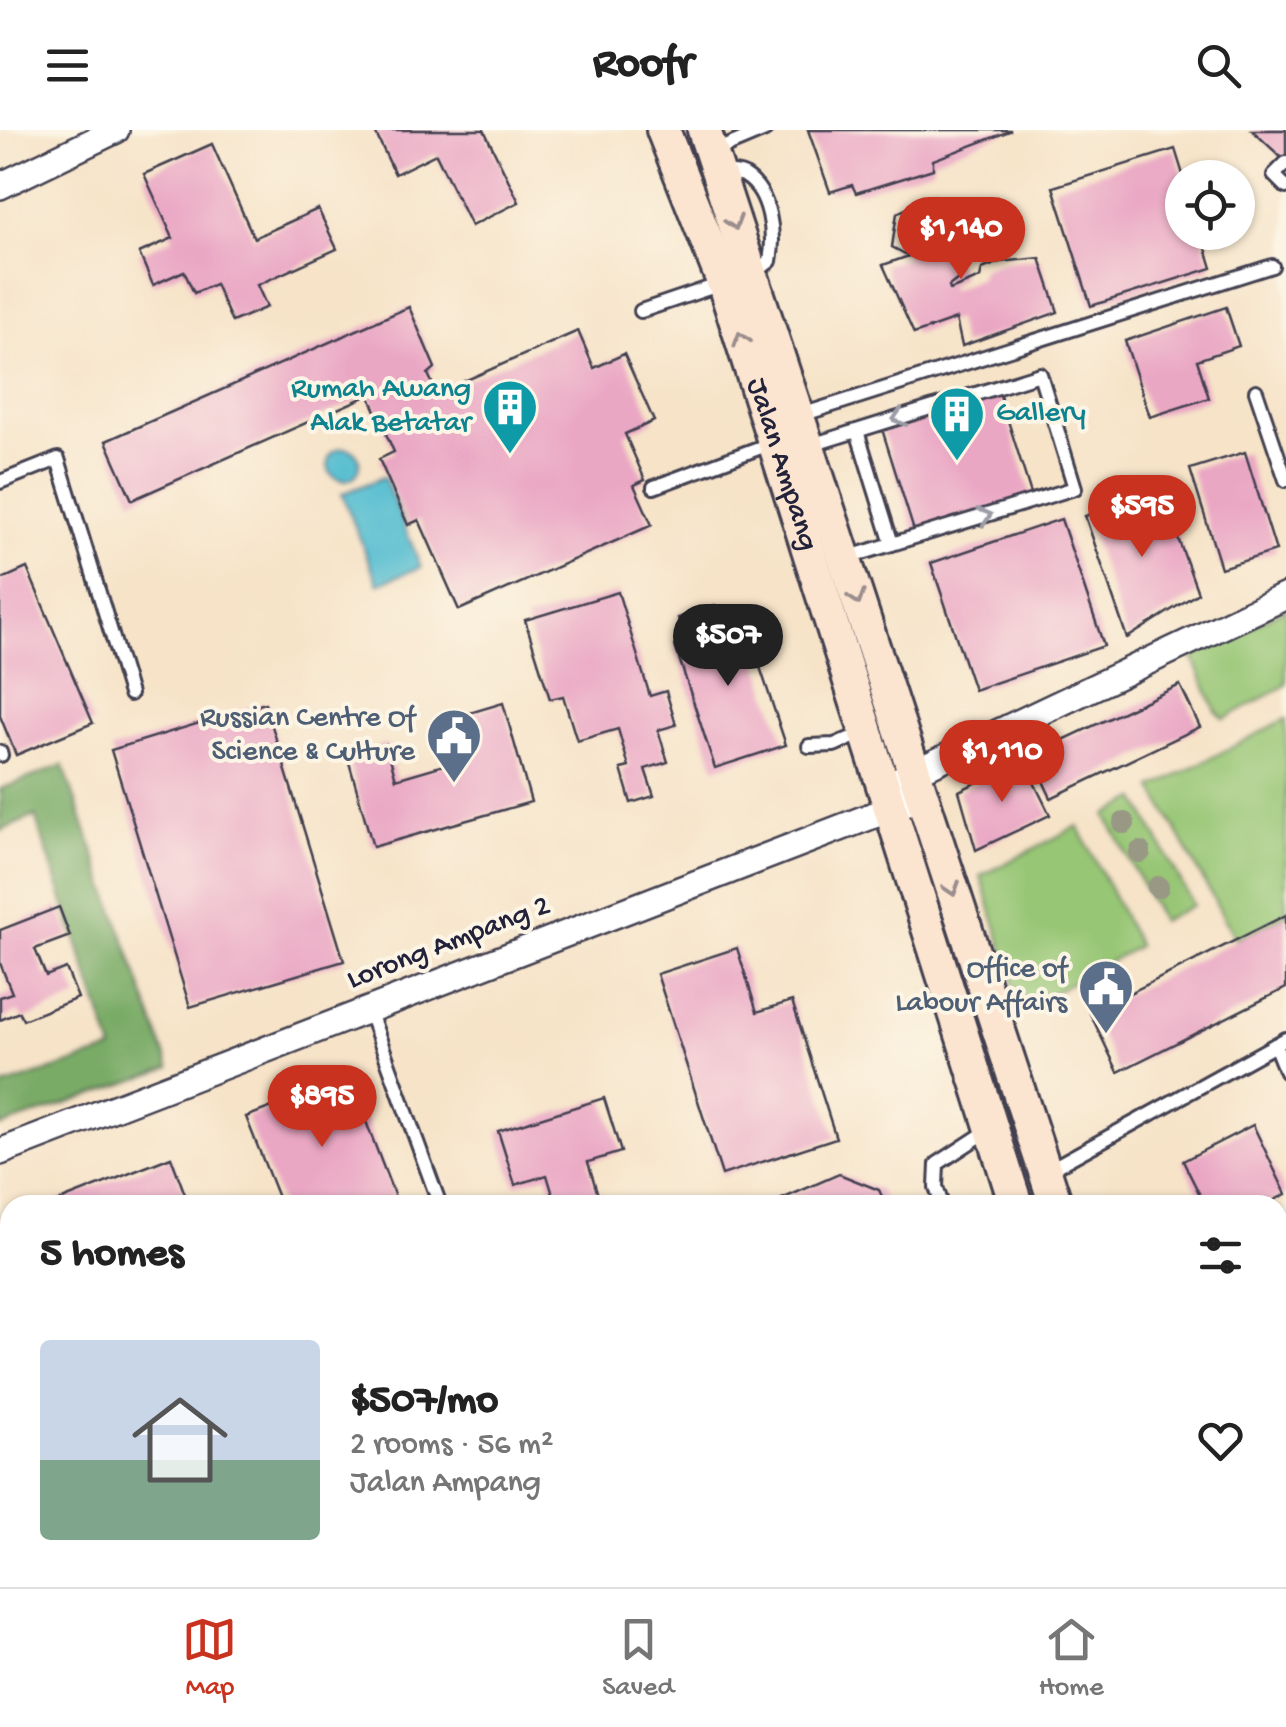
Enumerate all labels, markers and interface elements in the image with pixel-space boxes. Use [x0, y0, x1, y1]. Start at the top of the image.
icon: menu [40, 38, 95, 93]
icon: search [1191, 38, 1246, 93]
text: Roofr [593, 39, 693, 92]
map controls [1165, 160, 1255, 250]
button: locate [1165, 160, 1255, 250]
pin: $1,140 [880, 197, 1042, 282]
text: $1,140 [919, 210, 1003, 248]
one-way arrow [723, 213, 743, 230]
one-way arrow [733, 331, 753, 348]
place label: Rumah Awang Alak Betatar [291, 373, 473, 442]
street label: Jalan Ampang [738, 374, 825, 555]
building icon: Rumah Awang Alak Betatar [480, 377, 540, 456]
building icon: Gallery [927, 384, 987, 463]
place label: Gallery [996, 397, 1086, 432]
one-way arrow [891, 407, 908, 427]
pin: $595 [1083, 475, 1201, 560]
text: $595 [1110, 488, 1174, 526]
one-way arrow [976, 507, 993, 527]
one-way arrow [845, 589, 865, 606]
pin: $507 [669, 604, 787, 689]
text: $507 [695, 617, 761, 655]
place label: Russian Centre Of Science & Culture [200, 702, 418, 771]
public building icon: Russian Centre Of Science & Culture [424, 706, 484, 785]
pin: $1,110 [921, 720, 1083, 805]
text: $1,110 [961, 733, 1043, 771]
one-way arrow [941, 879, 961, 896]
street label: Lorong Ampang 2 [342, 889, 556, 999]
place label: Office of Labour Affairs [895, 953, 1070, 1022]
public building icon: Office of Labour Affairs [1076, 957, 1136, 1036]
pin: $895 [263, 1065, 381, 1150]
text: $895 [290, 1078, 354, 1116]
icon: filters [1193, 1228, 1248, 1283]
text: 5 homes [40, 1231, 183, 1280]
text: $507/mo [350, 1378, 498, 1427]
icon: home [120, 1380, 240, 1500]
icon: heart [1193, 1413, 1248, 1468]
text: 2 rooms · 56 m² [350, 1427, 554, 1465]
text: Jalan Ampang [350, 1465, 541, 1503]
tab: Map [182, 1612, 237, 1705]
tab: Saved [602, 1612, 674, 1705]
tab: Home [1039, 1612, 1104, 1705]

